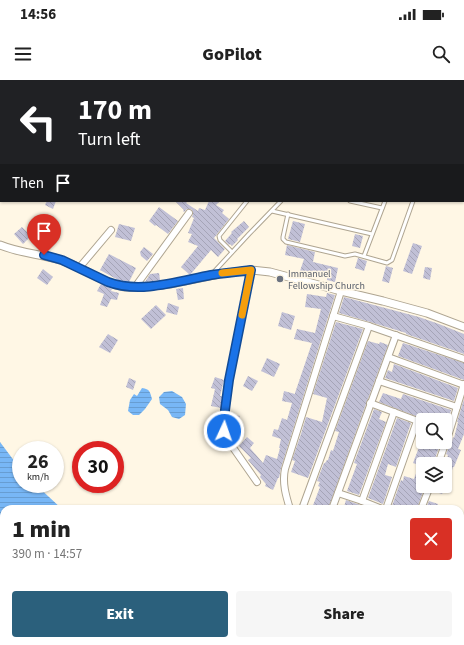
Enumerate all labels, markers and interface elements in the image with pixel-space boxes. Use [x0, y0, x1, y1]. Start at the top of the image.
text: 14:56 [20, 4, 56, 25]
text: GoPilot [202, 42, 262, 67]
icon: menu [12, 43, 34, 65]
icon: search [430, 43, 452, 65]
text: 170 m [78, 90, 152, 130]
icon: left [12, 96, 64, 148]
text: Turn left [78, 127, 140, 152]
icon: arrive [52, 172, 74, 194]
text: Then [12, 173, 44, 194]
pin [27, 214, 61, 255]
icon: arrive [33, 220, 55, 242]
place label: Immanuel Fellowship Church [288, 267, 365, 293]
marker: Immanuel Fellowship Church [275, 274, 285, 284]
position arrow [203, 410, 245, 452]
map controls [416, 413, 452, 493]
button: search [416, 413, 452, 449]
speed limit sign: 30 [72, 441, 124, 493]
text: 26 [27, 448, 49, 476]
button: layers [416, 457, 452, 493]
text: km/h [27, 470, 49, 484]
text: 1 min [12, 512, 71, 547]
button: close [410, 518, 452, 560]
text: 390 m · 14:57 [12, 545, 82, 563]
button: Exit [12, 591, 228, 637]
button: Share [236, 591, 452, 637]

